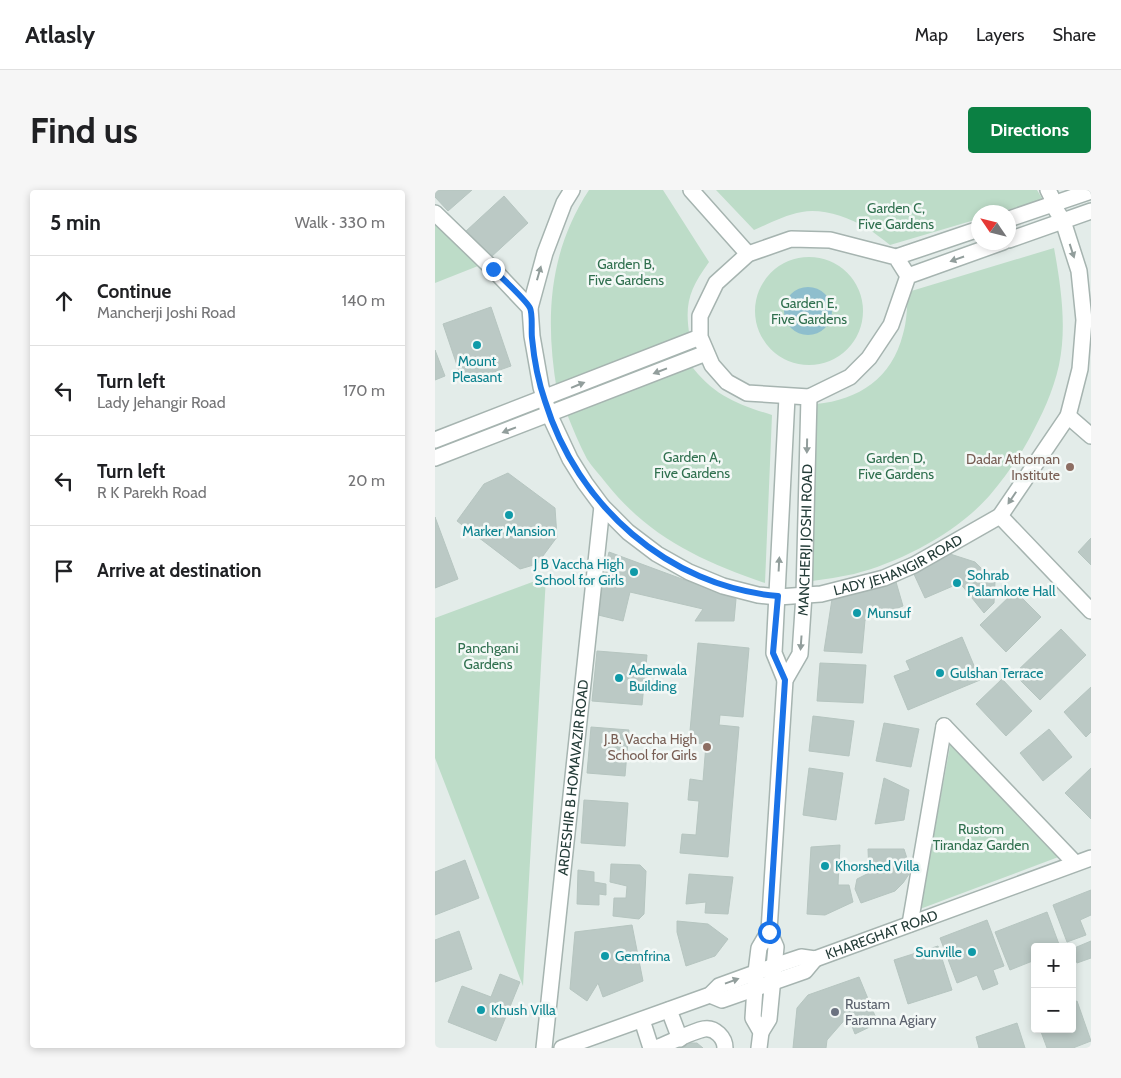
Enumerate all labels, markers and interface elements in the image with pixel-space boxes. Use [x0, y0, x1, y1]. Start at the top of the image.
text: Atlasly [25, 20, 95, 49]
text: Map [915, 24, 948, 46]
text: Layers [976, 24, 1025, 46]
text: Share [1053, 24, 1096, 46]
button: Directions [968, 107, 1091, 153]
text: Find us [30, 109, 138, 152]
park label: Garden C, Five Gardens [858, 199, 934, 233]
north arrow [971, 205, 1016, 250]
text: 5 min [50, 210, 101, 235]
text: Walk · 330 m [295, 213, 385, 232]
one-way arrow [1069, 244, 1077, 259]
park label: Garden B, Five Gardens [588, 255, 664, 289]
one-way arrow [949, 256, 964, 263]
route end [482, 258, 505, 281]
one-way arrow [535, 266, 543, 281]
text: Continue [97, 280, 171, 303]
icon: ahead [50, 287, 78, 315]
text: 140 m [342, 291, 385, 310]
park label: Garden E, Five Gardens [771, 294, 847, 328]
text: Mancherji Joshi Road [97, 303, 236, 322]
marker: Mount Pleasant [471, 339, 483, 351]
place label: Mount Pleasant [452, 352, 502, 386]
one-way arrow [652, 367, 667, 375]
text: Turn left [97, 370, 165, 393]
icon: left [50, 377, 78, 405]
text: 170 m [343, 381, 385, 400]
one-way arrow [571, 381, 586, 388]
text: Lady Jehangir Road [97, 393, 226, 412]
one-way arrow [502, 426, 516, 434]
one-way arrow [803, 438, 811, 454]
park label: Garden A, Five Gardens [654, 448, 730, 482]
park label: Garden D, Five Gardens [858, 449, 934, 483]
place label: Dadar Athornan Institute [966, 450, 1060, 484]
text: Turn left [97, 460, 165, 483]
marker: Dadar Athornan Institute [1064, 461, 1076, 473]
street label: MANCHERJI JOSHI ROAD [794, 464, 816, 616]
icon: left [50, 467, 78, 495]
text: 20 m [348, 471, 385, 490]
text: R K Parekh Road [97, 483, 207, 502]
one-way arrow [1007, 491, 1017, 505]
marker: Marker Mansion [503, 509, 515, 521]
place label: Marker Mansion [462, 522, 556, 540]
street label: LADY JEHANGIR ROAD [832, 530, 966, 599]
place label: J B Vaccha High School for Girls [533, 555, 624, 589]
one-way arrow [776, 555, 784, 571]
icon: arrive [50, 557, 78, 585]
text: Arrive at destination [97, 559, 261, 582]
marker: J B Vaccha High School for Girls [628, 566, 640, 578]
place label: Sohrab Palamkote Hall [967, 566, 1056, 600]
marker: Sohrab Palamkote Hall [951, 577, 963, 589]
place label: Munsuf [867, 604, 911, 622]
marker: Munsuf [851, 607, 863, 619]
one-way arrow [796, 636, 804, 652]
park label: Panchgani Gardens [458, 639, 518, 673]
place label: Adenwala Building [629, 661, 687, 695]
place label: Gulshan Terrace [950, 664, 1043, 682]
marker: Gulshan Terrace [934, 667, 946, 679]
marker: Adenwala Building [613, 672, 625, 684]
street label: ARDESHIR B HOMAVAZIR ROAD [554, 679, 592, 876]
place label: J.B. Vaccha High School for Girls [603, 730, 697, 764]
marker: J.B. Vaccha High School for Girls [701, 741, 713, 753]
park label: Rustom Tirandaz Garden [933, 820, 1029, 854]
place label: Khorshed Villa [835, 857, 920, 875]
marker: Khorshed Villa [819, 860, 831, 872]
street label: KHAREGHAT ROAD [823, 906, 940, 963]
route start [758, 921, 781, 944]
place label: Sunville [915, 943, 962, 961]
map controls [1031, 943, 1076, 1033]
button: + [1031, 943, 1076, 988]
marker: Sunville [966, 946, 978, 958]
place label: Gemfrina [615, 947, 671, 965]
marker: Gemfrina [599, 950, 611, 962]
one-way arrow [724, 977, 739, 984]
button: − [1031, 988, 1076, 1033]
place label: Rustam Faramna Agiary [845, 995, 936, 1029]
place label: Khush Villa [491, 1001, 556, 1019]
marker: Khush Villa [475, 1004, 487, 1016]
marker: Rustam Faramna Agiary [829, 1006, 841, 1018]

